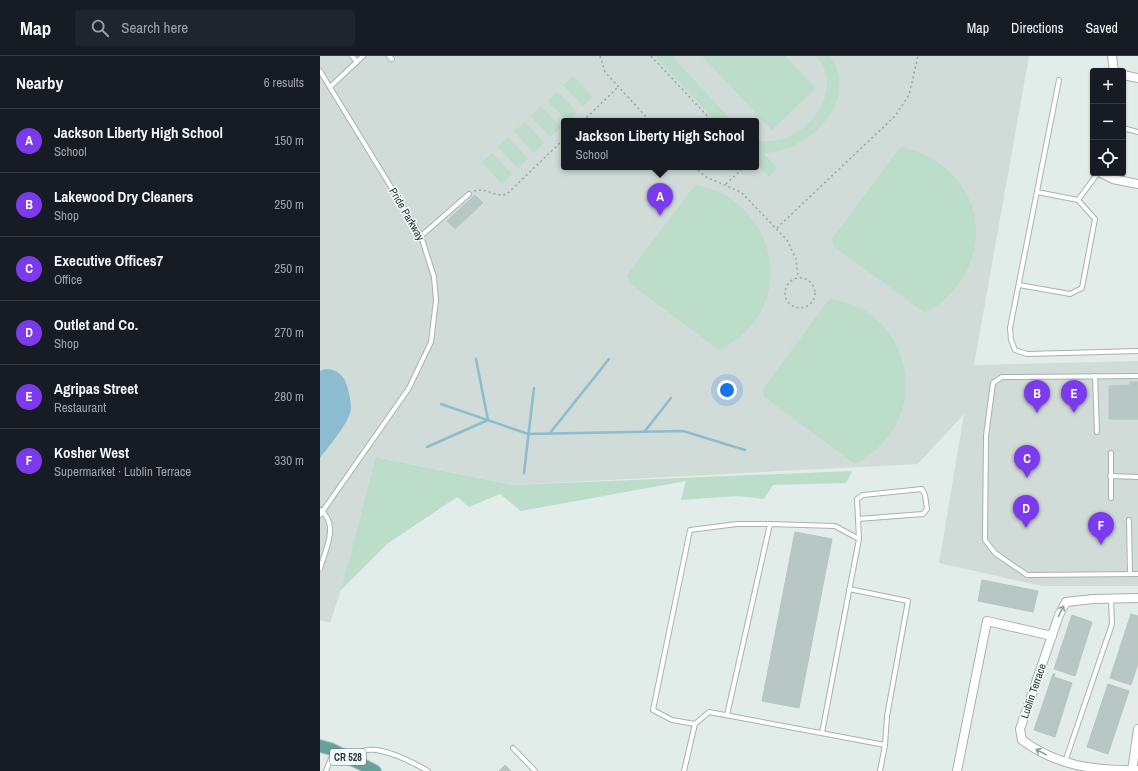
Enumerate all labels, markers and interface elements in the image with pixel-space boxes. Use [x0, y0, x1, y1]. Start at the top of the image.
search box [75, 10, 355, 46]
text: Map [20, 15, 51, 41]
icon: search [89, 17, 111, 39]
text: Search here [121, 17, 188, 38]
text: Map [967, 19, 989, 37]
text: Directions [1011, 19, 1063, 37]
text: Saved [1085, 19, 1118, 37]
map controls [1090, 68, 1126, 176]
button: + [1090, 68, 1126, 104]
text: Nearby [16, 71, 63, 94]
text: 6 results [264, 74, 304, 91]
button: − [1090, 104, 1126, 140]
popup [561, 118, 759, 170]
text: Jackson Liberty High School [54, 122, 223, 143]
text: Jackson Liberty High School [576, 125, 744, 146]
text: A [25, 132, 33, 149]
text: 150 m [274, 132, 304, 149]
button: locate [1090, 140, 1126, 176]
text: School [54, 143, 87, 160]
text: School [576, 146, 608, 163]
pin: A [647, 183, 673, 216]
street label: Pride Parkway [386, 185, 428, 243]
text: Lakewood Dry Cleaners [54, 186, 193, 207]
text: B [25, 196, 33, 213]
text: 250 m [274, 196, 304, 213]
text: Shop [54, 207, 79, 224]
text: Executive Offices7 [54, 250, 163, 271]
text: C [25, 260, 33, 277]
text: 250 m [274, 260, 304, 277]
text: Office [54, 271, 82, 288]
text: Outlet and Co. [54, 314, 138, 335]
text: D [25, 324, 33, 341]
text: 270 m [274, 324, 304, 341]
text: Shop [54, 335, 79, 352]
text: Agripas Street [54, 378, 138, 399]
your location [717, 380, 737, 400]
pin: B [1024, 380, 1050, 413]
pin: E [1061, 380, 1087, 413]
text: E [25, 388, 33, 405]
text: 280 m [274, 388, 304, 405]
text: Restaurant [54, 399, 106, 416]
text: Kosher West [54, 442, 129, 463]
pin: C [1014, 445, 1040, 478]
text: F [26, 452, 32, 469]
text: 330 m [274, 452, 304, 469]
text: Supermarket · Lublin Terrace [54, 463, 191, 480]
pin: D [1013, 495, 1039, 528]
pin: F [1088, 512, 1114, 545]
one-way arrow [1058, 605, 1065, 617]
street label: Lublin Terrace [1017, 662, 1049, 720]
one-way arrow [1035, 748, 1047, 755]
road number: CR 528 [330, 749, 366, 765]

